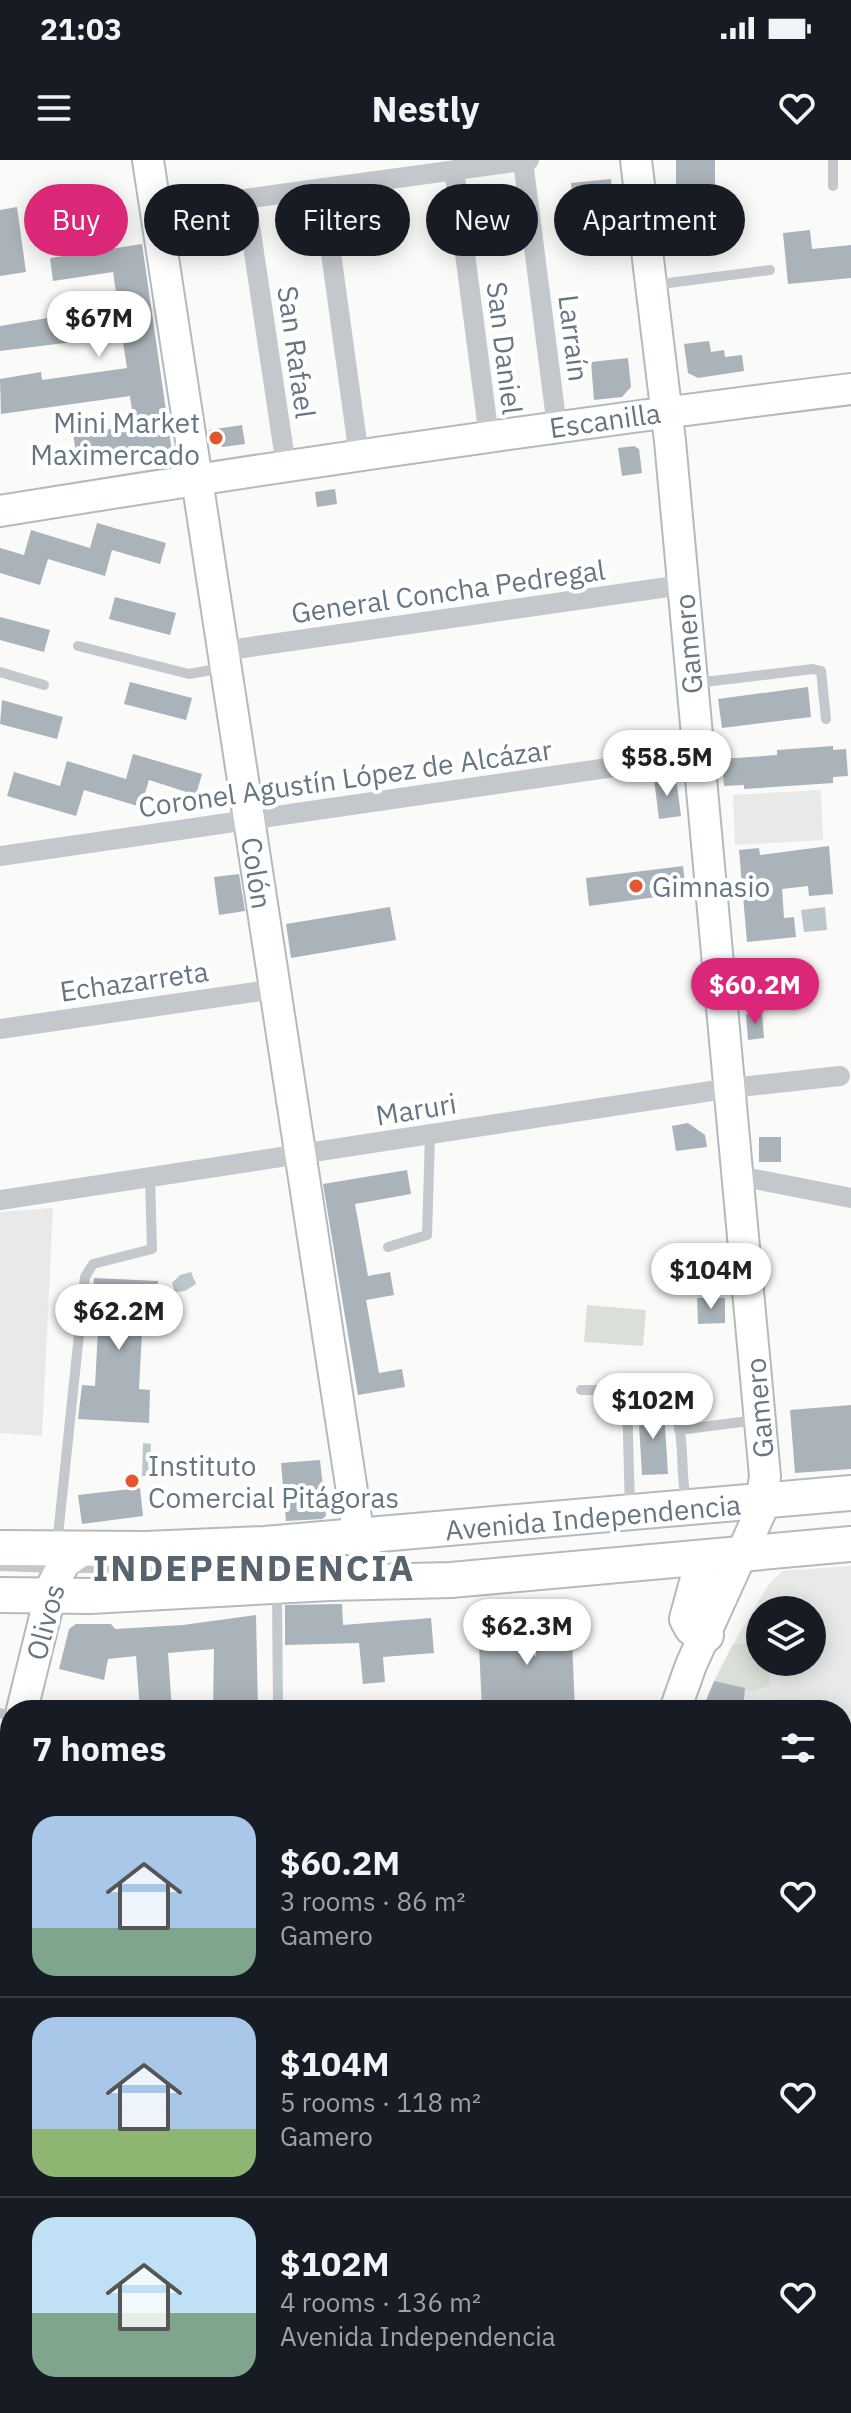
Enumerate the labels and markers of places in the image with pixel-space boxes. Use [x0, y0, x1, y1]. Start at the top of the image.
pin: $67M [52, 291, 146, 359]
place label: Mini Market Maximercado [30, 404, 200, 473]
marker: Mini Market Maximercado [207, 429, 225, 447]
pin: $58.5M [602, 730, 732, 798]
place label: Gimnasio [652, 868, 770, 905]
marker: Gimnasio [627, 877, 645, 895]
pin: $60.2M [690, 958, 820, 1026]
pin: $104M [655, 1243, 767, 1311]
pin: $62.2M [54, 1284, 184, 1352]
pin: $102M [597, 1373, 709, 1441]
place label: Instituto Comercial Pitágoras [148, 1447, 399, 1516]
marker: Instituto Comercial Pitágoras [123, 1472, 141, 1490]
pin: $62.3M [462, 1599, 592, 1667]

